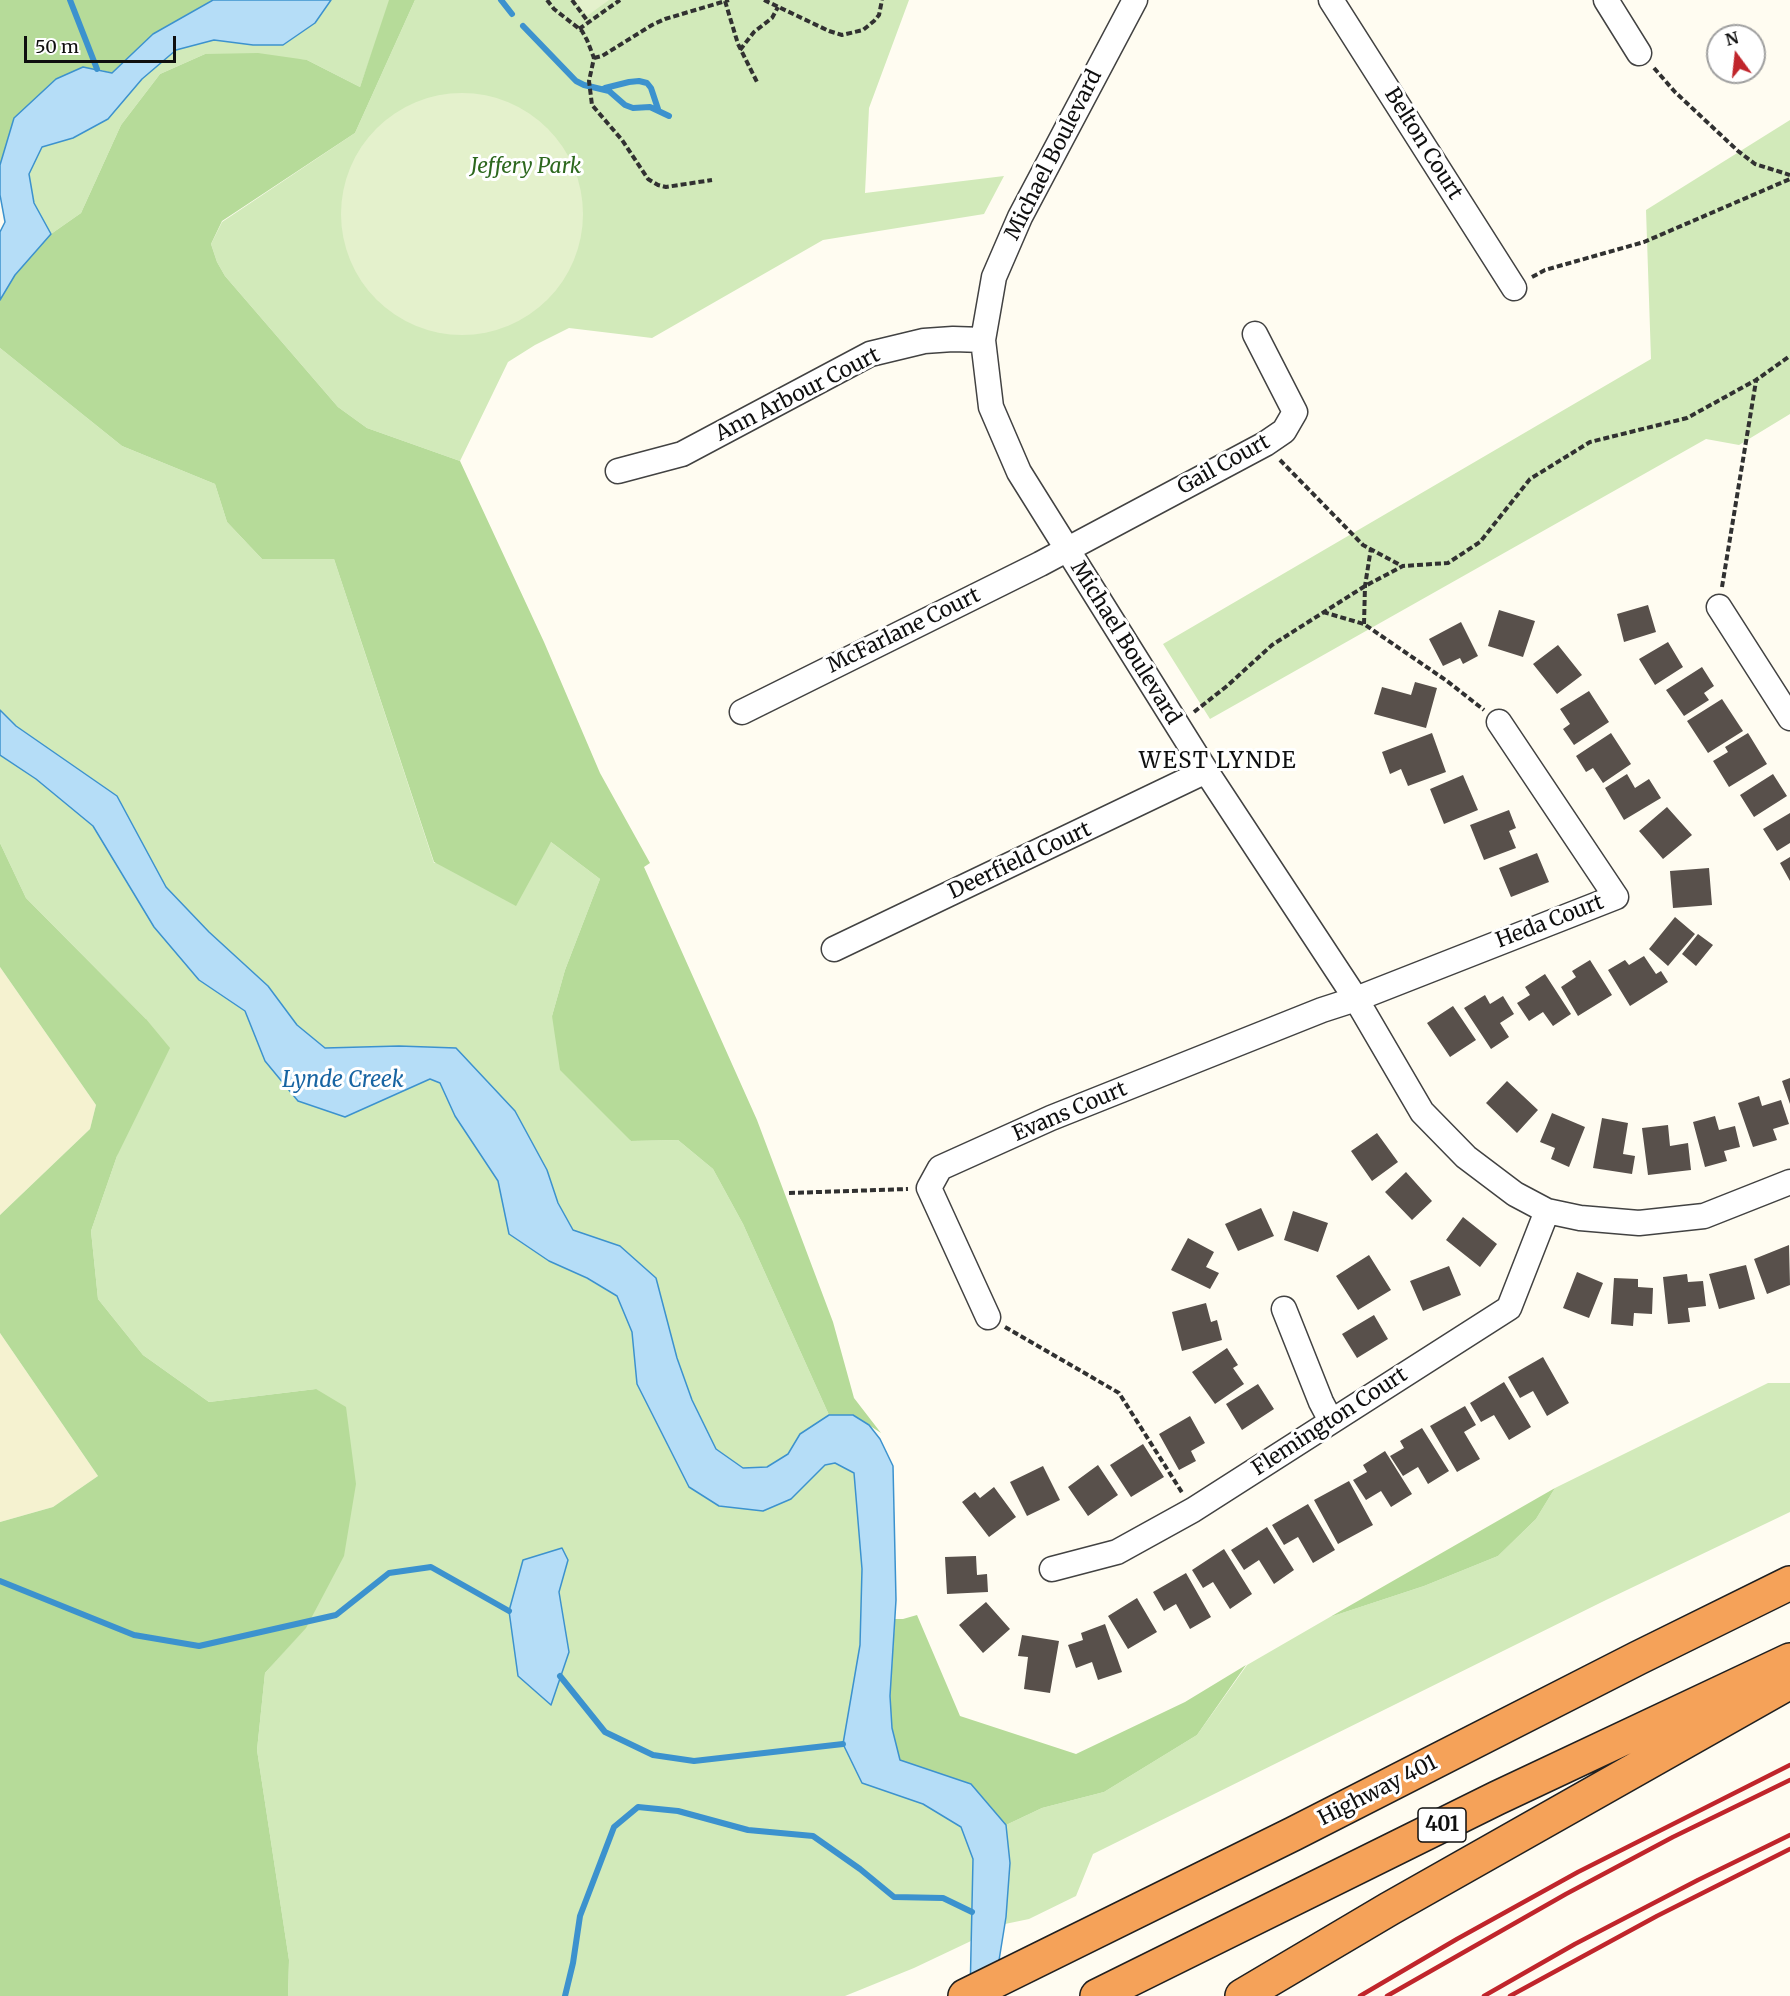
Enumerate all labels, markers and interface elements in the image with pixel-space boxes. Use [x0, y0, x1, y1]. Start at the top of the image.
scale bar [27, 24, 178, 62]
north arrow [1706, 24, 1766, 84]
text: N [1723, 27, 1741, 50]
text: 50 m [35, 35, 79, 58]
street label: Michael Boulevard [1000, 66, 1108, 244]
street label: Belton Court [1379, 83, 1467, 205]
park label: Jeffery Park [471, 154, 581, 180]
street label: Ann Arbour Court [712, 343, 884, 447]
street label: Gail Court [1174, 429, 1274, 501]
street label: Michael Boulevard [1065, 557, 1185, 729]
street label: McFarlane Court [823, 583, 985, 679]
district label: WEST LYNDE [1139, 749, 1297, 775]
street label: Deerfield Court [945, 817, 1095, 905]
street label: Heda Court [1493, 890, 1607, 954]
water label: Lynde Creek [282, 1068, 404, 1094]
street label: Evans Court [1009, 1077, 1131, 1147]
street label: Flemington Court [1248, 1362, 1412, 1482]
street label: Highway 401 [1314, 1750, 1442, 1832]
road number: 401 [1418, 1808, 1466, 1842]

